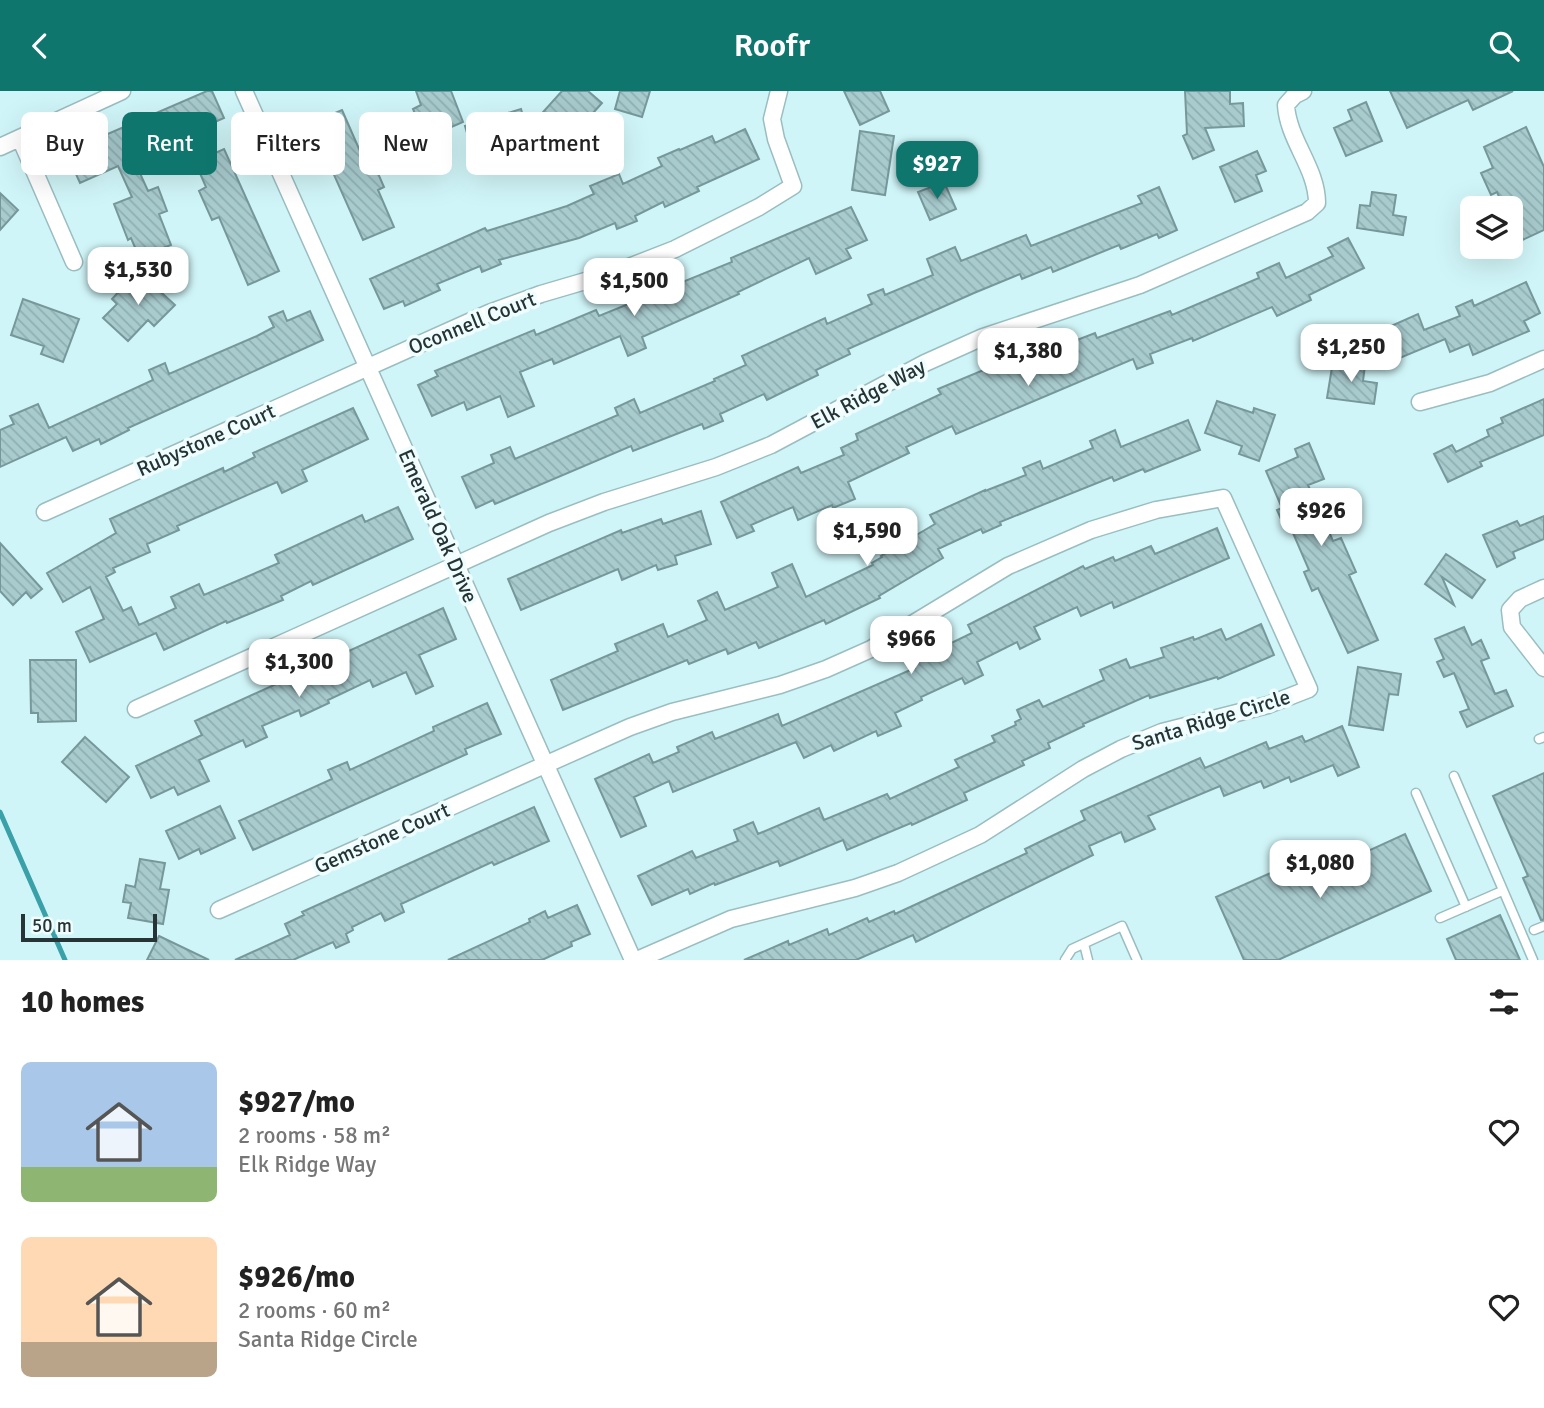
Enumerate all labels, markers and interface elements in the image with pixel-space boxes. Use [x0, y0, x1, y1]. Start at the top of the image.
text: Roofr [734, 26, 810, 65]
icon: back [21, 27, 59, 65]
icon: search [1485, 27, 1523, 65]
chip: Buy [21, 112, 108, 175]
chip: Rent [122, 112, 217, 175]
chip: Filters [231, 112, 345, 175]
chip: New [359, 112, 452, 175]
chip: Apartment [466, 112, 624, 175]
pin: $927 [896, 141, 978, 201]
text: $927 [912, 149, 962, 178]
map controls [1460, 196, 1523, 259]
button: layers [1460, 196, 1523, 259]
pin: $1,530 [81, 247, 195, 307]
text: $1,530 [104, 255, 172, 284]
pin: $1,500 [577, 259, 691, 318]
text: $1,500 [600, 266, 668, 295]
street label: Oconnell Court [404, 286, 540, 360]
pin: $1,250 [1294, 324, 1408, 384]
pin: $1,380 [971, 329, 1085, 388]
text: $1,250 [1317, 332, 1385, 361]
text: $1,380 [994, 336, 1062, 365]
street label: Elk Ridge Way [806, 353, 930, 435]
street label: Rubystone Court [133, 398, 279, 482]
street label: Emerald Oak Drive [392, 445, 484, 607]
pin: $926 [1280, 489, 1362, 548]
text: $926 [1296, 496, 1346, 525]
pin: $1,590 [810, 509, 924, 568]
text: $1,590 [833, 516, 901, 545]
pin: $966 [870, 617, 952, 676]
text: $966 [886, 624, 936, 653]
pin: $1,300 [242, 639, 356, 699]
text: $1,300 [265, 647, 333, 676]
street label: Santa Ridge Circle [1129, 684, 1293, 756]
street label: Gemstone Court [310, 797, 454, 879]
pin: $1,080 [1263, 841, 1377, 900]
text: $1,080 [1286, 848, 1354, 877]
scale bar [21, 911, 158, 943]
text: 50 m [32, 914, 72, 938]
icon: filters [1485, 983, 1523, 1021]
text: 10 homes [21, 984, 144, 1021]
text: $927/mo [238, 1084, 355, 1121]
icon: home [77, 1090, 161, 1174]
icon: heart [1485, 1113, 1523, 1151]
text: 2 rooms · 58 m² [238, 1121, 391, 1150]
text: Elk Ridge Way [238, 1150, 376, 1179]
text: $926/mo [238, 1259, 355, 1296]
icon: home [77, 1265, 161, 1349]
icon: heart [1485, 1288, 1523, 1326]
text: 2 rooms · 60 m² [238, 1296, 391, 1325]
text: Santa Ridge Circle [238, 1325, 418, 1354]

